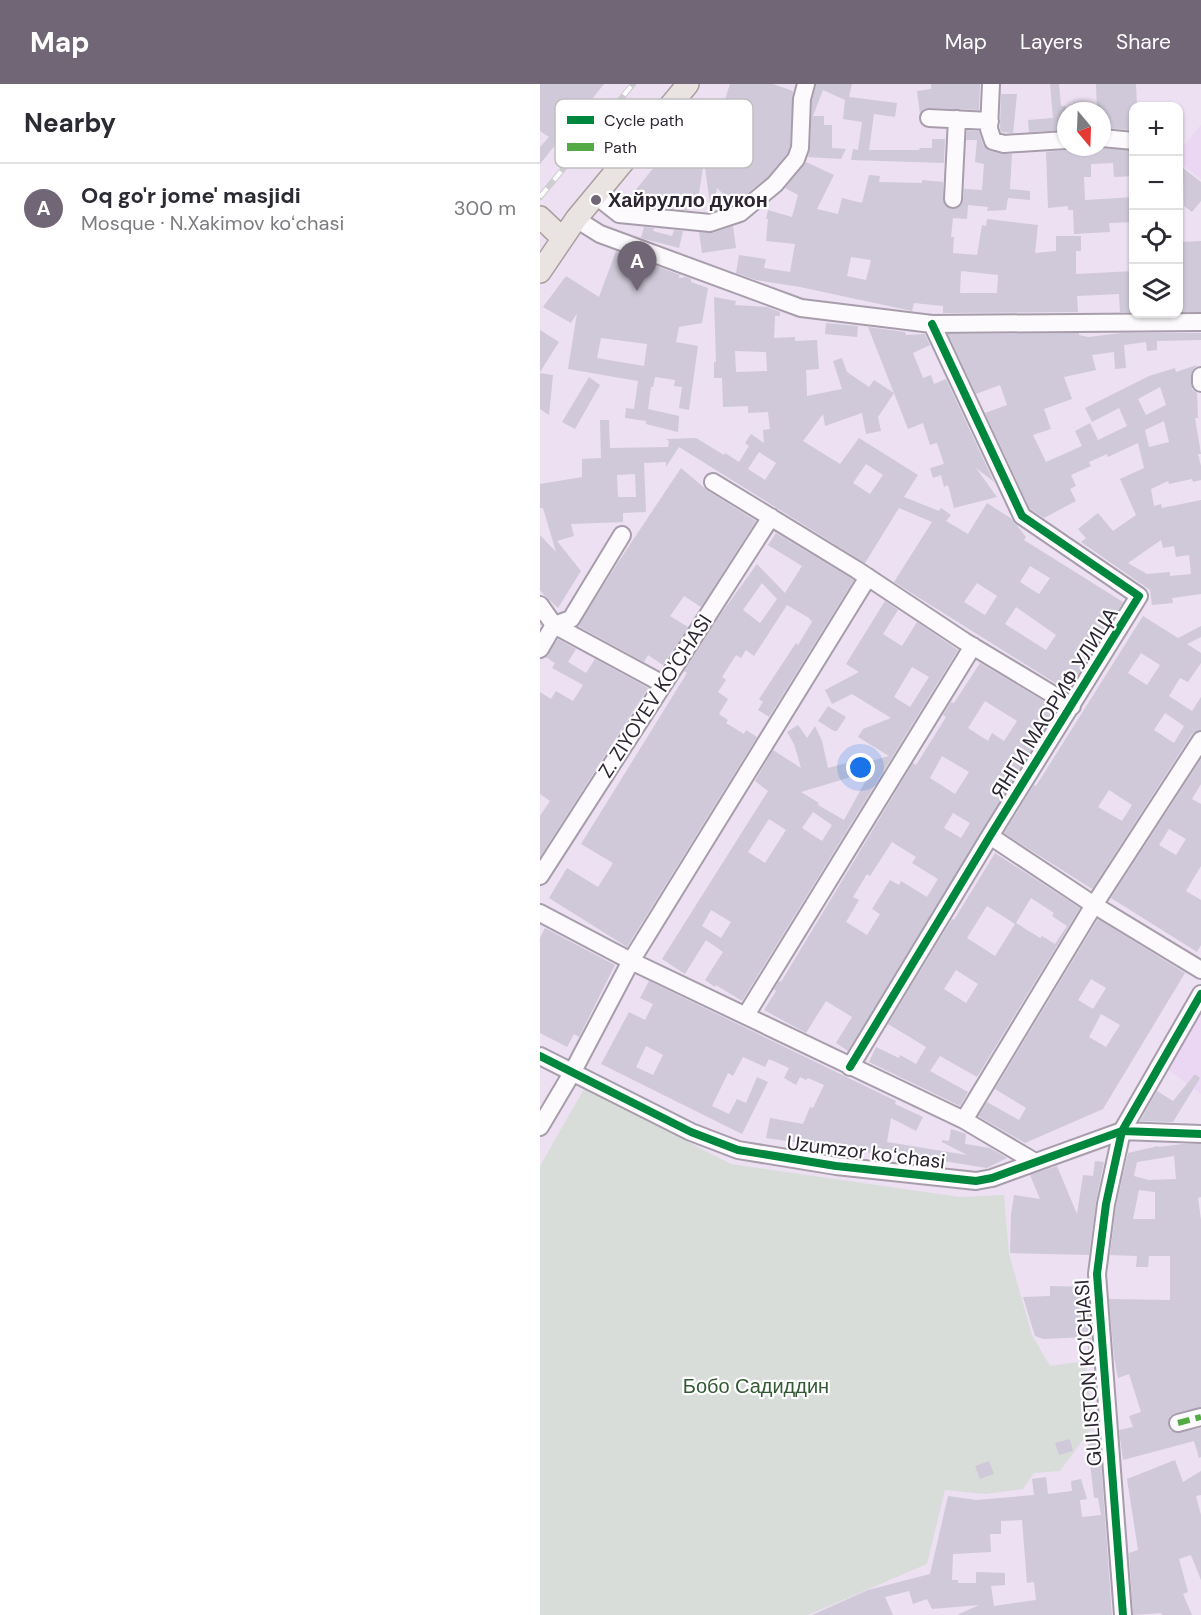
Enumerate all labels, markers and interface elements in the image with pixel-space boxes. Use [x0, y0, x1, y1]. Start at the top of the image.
text: Map [30, 24, 90, 61]
text: Map [945, 28, 987, 56]
text: Layers [1020, 28, 1083, 56]
text: Share [1116, 28, 1171, 56]
legend [555, 99, 753, 168]
north arrow [1057, 102, 1111, 156]
map controls [1129, 102, 1183, 318]
button: + [1129, 102, 1183, 156]
text: Nearby [24, 106, 116, 140]
text: Cycle path [604, 110, 684, 131]
text: Path [604, 137, 637, 158]
button: − [1129, 156, 1183, 210]
text: Oq go'r jome' masjidi [81, 181, 301, 210]
place label: Хайрулло дукон [608, 187, 768, 213]
marker: Хайрулло дукон [589, 193, 603, 207]
text: A [36, 195, 51, 221]
text: 300 m [454, 195, 516, 221]
text: Mosque · N.Xakimov koʻchasi [81, 210, 344, 236]
button: locate [1129, 210, 1183, 264]
pin: A [618, 242, 656, 291]
button: layers [1129, 264, 1183, 318]
street label: ЯНГИ МАОРИФ УЛИЦА [985, 602, 1124, 803]
street label: Z. ZIYOYEV KO'CHASI [593, 610, 717, 782]
your location [846, 753, 875, 782]
street label: Uzumzor koʻchasi [785, 1129, 947, 1175]
street label: GULISTON KO'CHASI [1069, 1279, 1107, 1467]
park label: Бобо Садиддин [683, 1373, 829, 1399]

